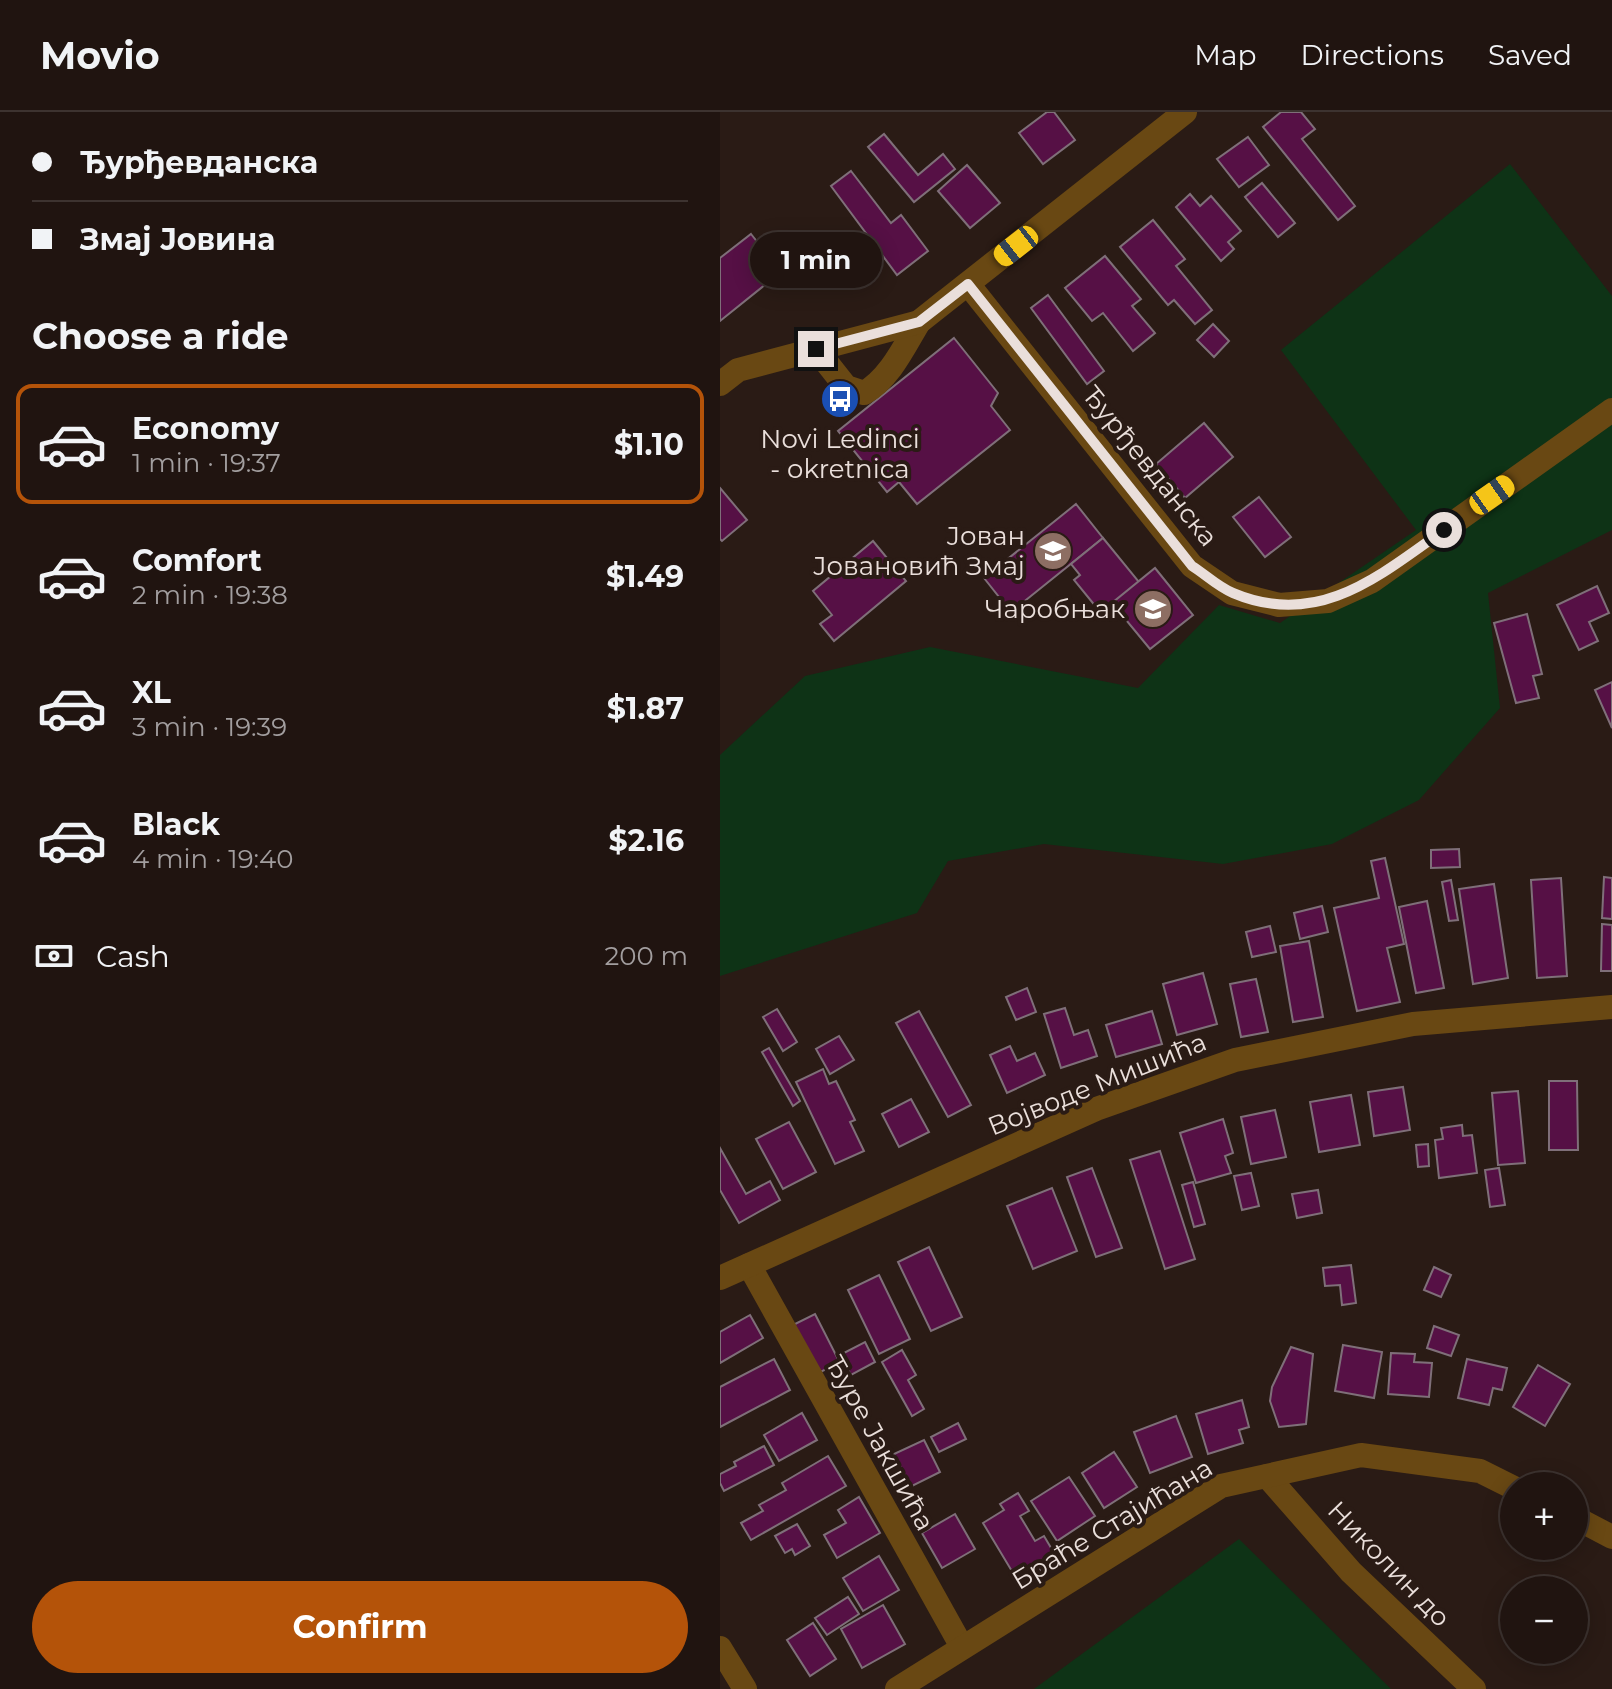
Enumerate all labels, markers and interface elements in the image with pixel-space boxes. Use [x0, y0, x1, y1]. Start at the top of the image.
text: Movio [40, 32, 160, 79]
text: Map [1194, 38, 1256, 72]
text: Directions [1300, 38, 1444, 72]
text: Saved [1488, 38, 1572, 72]
text: Ђурђевданска [80, 144, 318, 181]
text: Змај Јовина [80, 221, 275, 258]
car [990, 222, 1042, 270]
callout: 1 min [750, 233, 882, 289]
text: 1 min [781, 244, 851, 276]
text: Choose a ride [32, 314, 289, 358]
route end [798, 331, 834, 367]
bus stop icon: Novi Ledinci - okretnica [819, 378, 861, 420]
street label: Ђурђевданска [1075, 379, 1225, 553]
icon: car [36, 408, 108, 480]
text: Economy [132, 410, 279, 447]
place label: Novi Ledinci - okretnica [760, 423, 920, 485]
text: $1.10 [614, 426, 684, 463]
text: 1 min · 19:37 [132, 447, 281, 479]
car [1465, 471, 1519, 519]
route start [1426, 512, 1462, 548]
place label: Јован Јовановић Змај [813, 520, 1025, 582]
school or university icon: Јован Јовановић Змај [1032, 530, 1074, 572]
icon: car [36, 540, 108, 612]
text: Comfort [132, 542, 262, 579]
text: $1.49 [606, 558, 684, 595]
text: 2 min · 19:38 [132, 579, 288, 611]
school or university icon: Чаробњак [1132, 588, 1174, 630]
place label: Чаробњак [985, 593, 1125, 625]
icon: car [36, 672, 108, 744]
text: XL [132, 674, 171, 711]
text: $1.87 [607, 690, 684, 727]
text: 3 min · 19:39 [132, 711, 287, 743]
icon: car [36, 804, 108, 876]
text: Black [132, 806, 220, 843]
text: $2.16 [609, 822, 684, 859]
text: 4 min · 19:40 [132, 843, 293, 875]
icon: cash [32, 934, 76, 978]
text: Cash [96, 938, 170, 975]
text: 200 m [604, 940, 688, 972]
street label: Војводе Мишића [983, 1026, 1211, 1142]
street label: Ђуре Јакшића [819, 1350, 941, 1536]
street label: Браће Стајићана [1006, 1452, 1218, 1596]
map controls [1500, 1472, 1588, 1664]
button: + [1500, 1472, 1588, 1560]
street label: Николин до [1321, 1494, 1457, 1634]
button: − [1500, 1576, 1588, 1664]
button: Confirm [32, 1581, 688, 1673]

